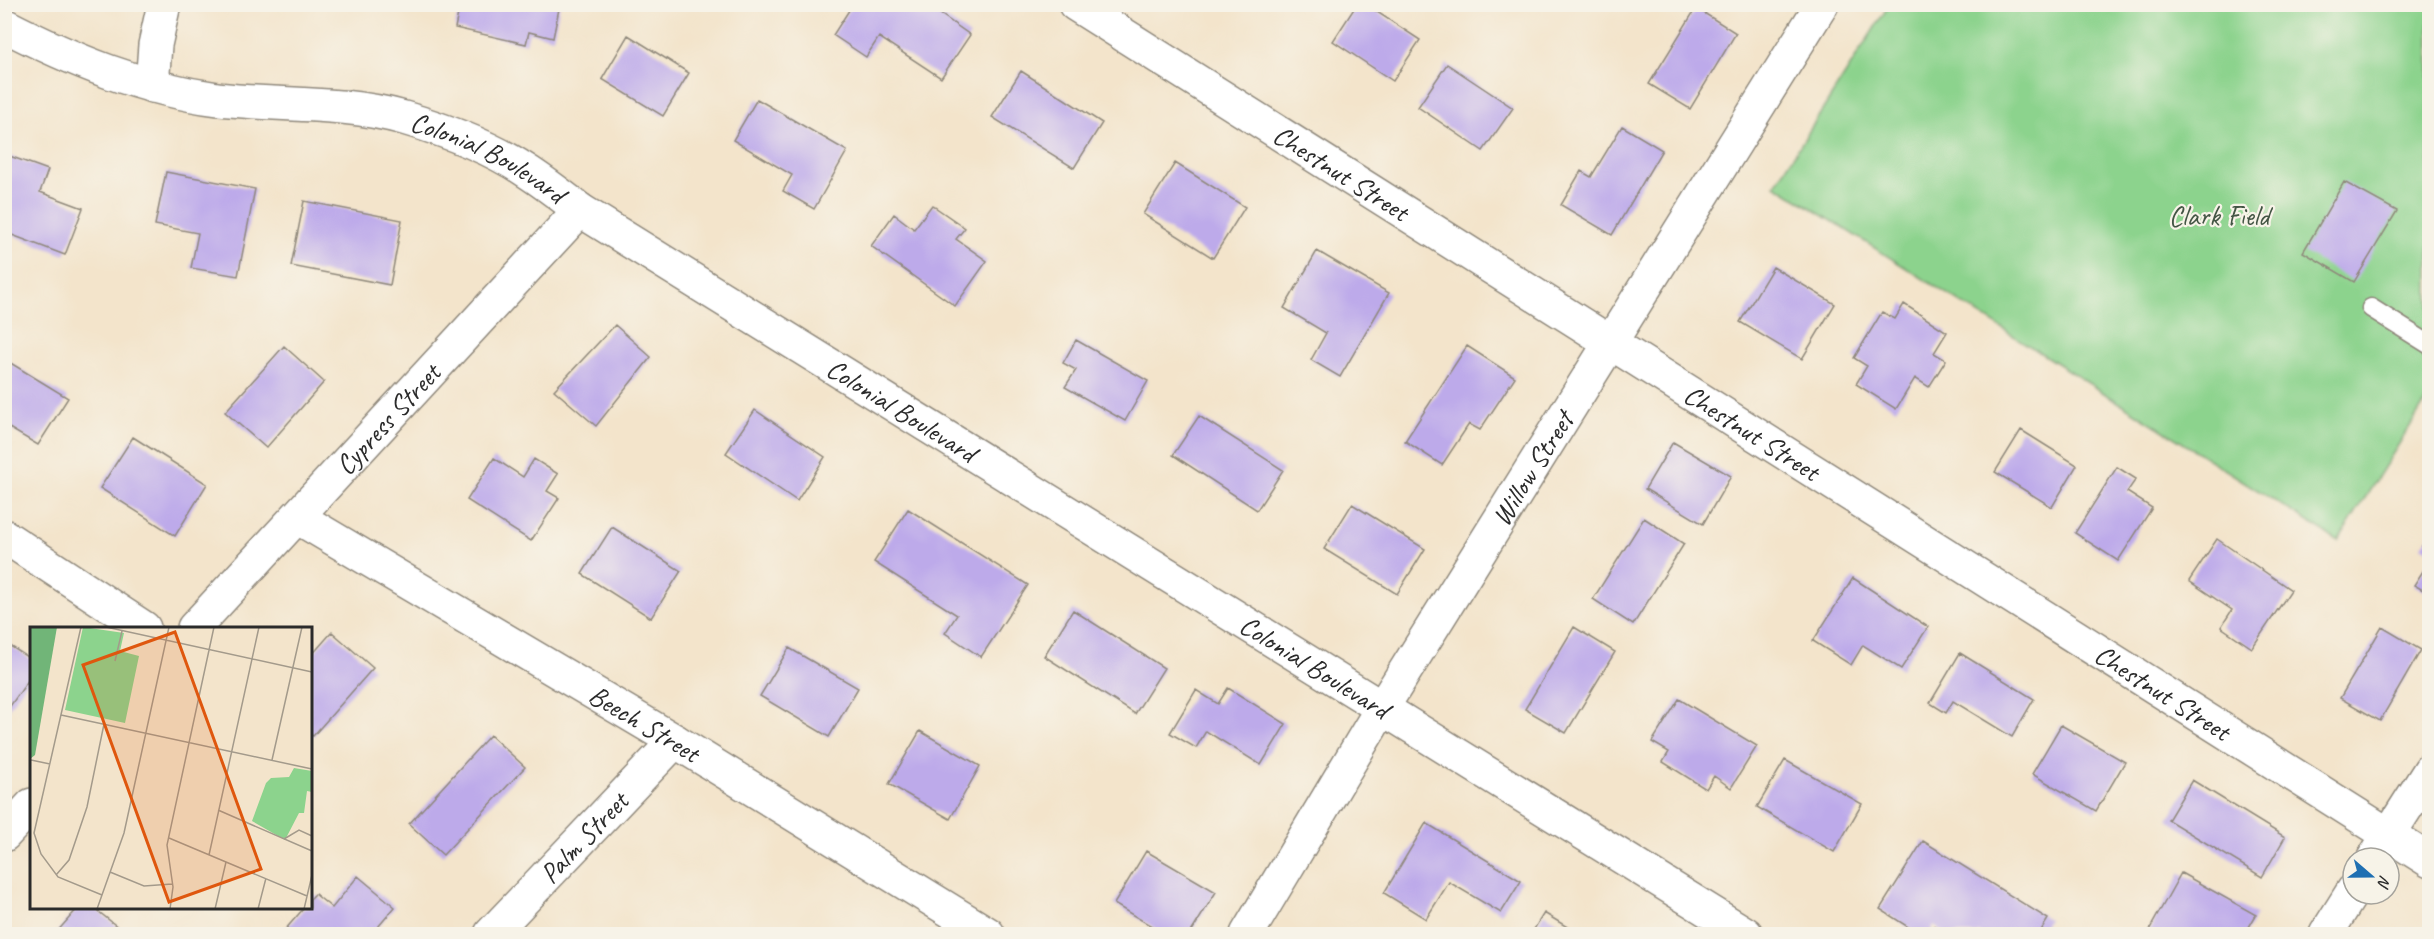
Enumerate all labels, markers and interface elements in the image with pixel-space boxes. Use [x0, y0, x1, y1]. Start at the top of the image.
street label: Colonial Boulevard [407, 104, 576, 213]
street label: Chestnut Street [1267, 117, 1418, 230]
park label: Clark Field [2169, 198, 2273, 233]
street label: Colonial Boulevard [821, 350, 987, 472]
street label: Cypress Street [327, 354, 449, 482]
street label: Chestnut Street [1678, 376, 1829, 489]
street label: Willow Street [1483, 402, 1583, 532]
street label: Colonial Boulevard [1233, 607, 1399, 728]
inset map [30, 627, 312, 909]
street label: Chestnut Street [2088, 636, 2239, 749]
street label: Beech Street [583, 677, 709, 771]
street label: Palm Street [532, 782, 637, 890]
north arrow [2341, 846, 2401, 906]
text: N [2372, 873, 2395, 892]

